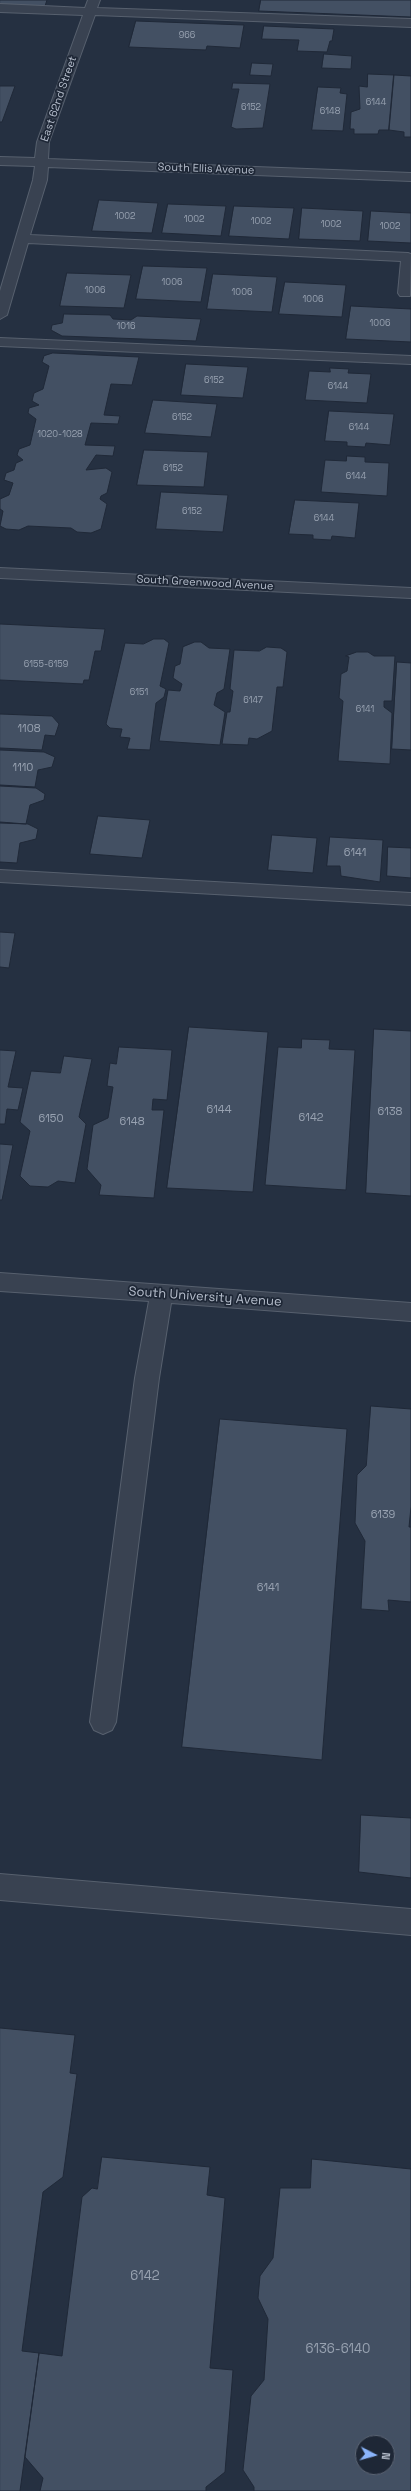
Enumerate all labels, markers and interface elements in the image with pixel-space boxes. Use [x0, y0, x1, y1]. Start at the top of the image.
house number: 966 [179, 31, 195, 41]
street label: East 62nd Street [38, 54, 80, 144]
house number: 6144 [366, 98, 386, 108]
house number: 6152 [241, 103, 261, 113]
house number: 6148 [320, 107, 340, 117]
street label: South Ellis Avenue [157, 161, 255, 177]
house number: 1002 [115, 212, 135, 222]
house number: 1002 [184, 215, 204, 225]
house number: 1002 [251, 217, 271, 227]
house number: 1002 [321, 220, 341, 230]
house number: 1002 [380, 222, 400, 232]
house number: 1006 [162, 278, 182, 288]
house number: 1006 [85, 286, 105, 296]
house number: 1006 [232, 288, 252, 298]
house number: 1006 [303, 295, 323, 305]
house number: 1006 [370, 319, 390, 329]
house number: 1016 [117, 322, 135, 332]
house number: 6152 [204, 376, 224, 386]
house number: 6144 [328, 382, 348, 392]
house number: 6152 [172, 413, 192, 423]
house number: 6144 [349, 423, 369, 433]
house number: 1020-1028 [37, 430, 83, 440]
house number: 6152 [163, 464, 183, 474]
house number: 6144 [346, 472, 366, 482]
house number: 6152 [182, 507, 202, 517]
house number: 6144 [314, 514, 334, 524]
street label: South Greenwood Avenue [136, 573, 274, 593]
house number: 6155-6159 [24, 660, 68, 670]
house number: 6151 [130, 688, 148, 698]
house number: 6147 [243, 696, 263, 706]
house number: 6141 [356, 705, 374, 715]
house number: 1108 [17, 722, 41, 736]
house number: 1110 [13, 761, 33, 775]
house number: 6141 [344, 846, 366, 860]
house number: 6144 [206, 1103, 232, 1117]
house number: 6138 [378, 1105, 402, 1119]
house number: 6142 [299, 1111, 323, 1125]
house number: 6150 [39, 1112, 63, 1126]
house number: 6148 [119, 1115, 145, 1129]
street label: South University Avenue [128, 1284, 282, 1310]
house number: 6139 [371, 1508, 395, 1522]
house number: 6141 [257, 1581, 279, 1595]
house number: 6142 [130, 2268, 160, 2284]
house number: 6136-6140 [306, 2341, 370, 2357]
north arrow [355, 2435, 395, 2475]
text: N [379, 2452, 393, 2461]

